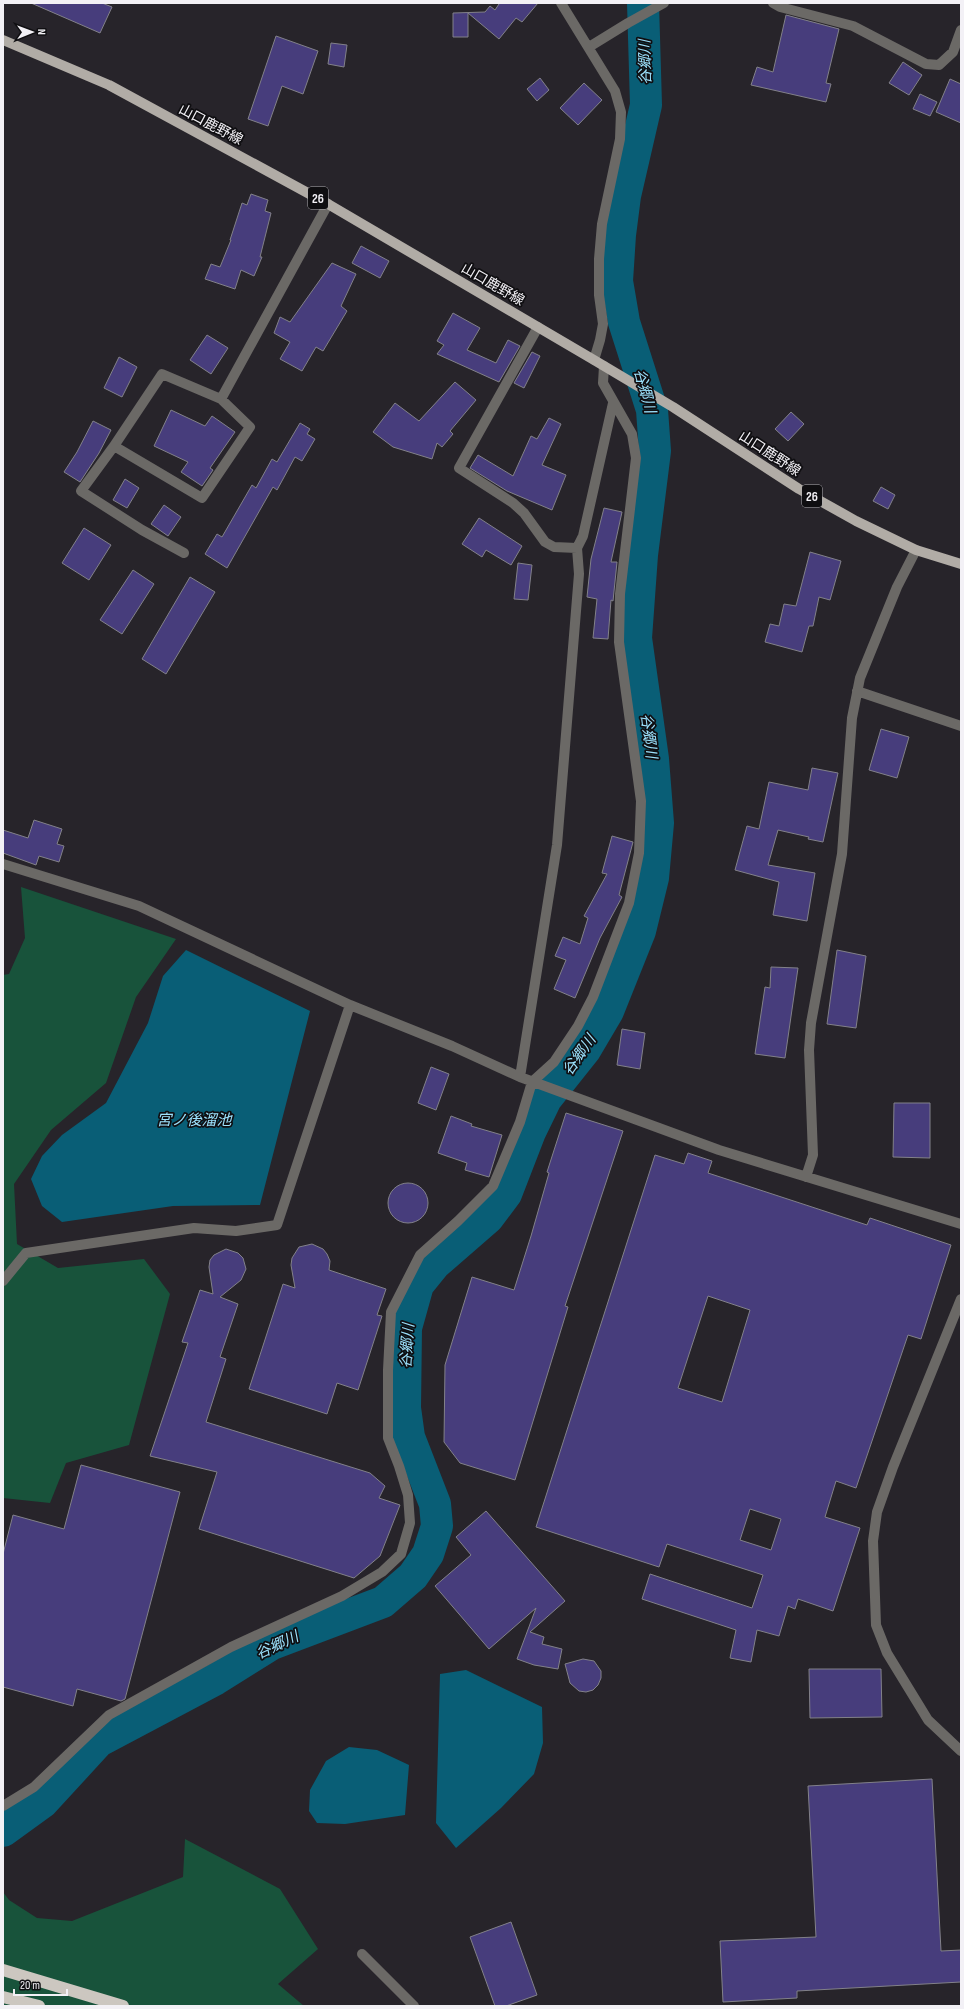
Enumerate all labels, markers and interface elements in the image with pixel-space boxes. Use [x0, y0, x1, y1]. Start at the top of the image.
north arrow [12, 12, 52, 52]
text: N [35, 29, 48, 35]
water label: 谷郷川 [636, 37, 655, 85]
street label: 山口鹿野線 [176, 101, 246, 148]
road number: 26 [308, 187, 328, 209]
street label: 山口鹿野線 [458, 260, 527, 309]
water label: 谷郷川 [630, 367, 660, 417]
street label: 山口鹿野線 [736, 427, 804, 480]
road number: 26 [802, 485, 822, 507]
water label: 谷郷川 [636, 713, 661, 762]
water label: 谷郷川 [559, 1030, 601, 1079]
water label: 宮ノ後溜池 [156, 1111, 233, 1130]
water label: 谷郷川 [396, 1321, 419, 1369]
water label: 谷郷川 [253, 1626, 303, 1664]
scale bar [14, 1971, 67, 1997]
text: 20 m [20, 1978, 40, 1993]

